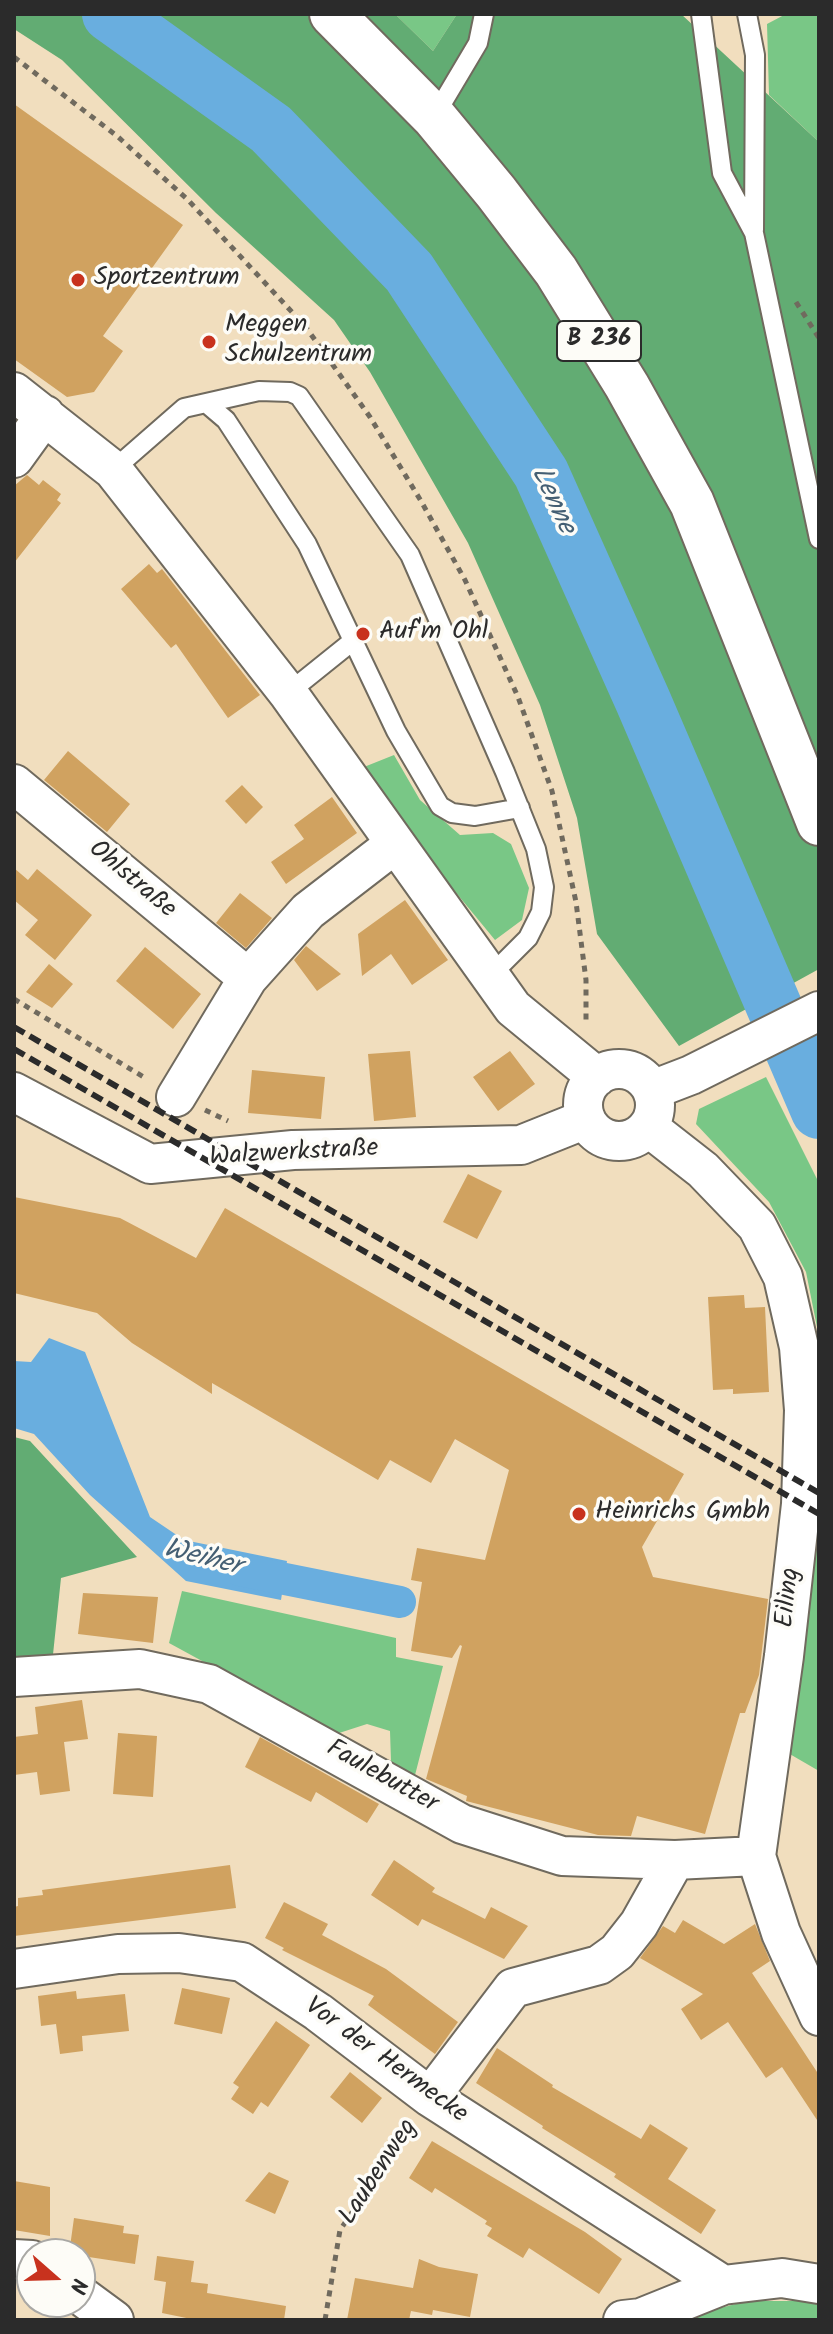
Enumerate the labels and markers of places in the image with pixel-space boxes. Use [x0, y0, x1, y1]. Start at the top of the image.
place label: Sportzentrum [94, 264, 240, 296]
marker: Sportzentrum [69, 271, 87, 289]
place label: Meggen Schulzentrum [225, 311, 372, 372]
marker: Meggen Schulzentrum [200, 333, 218, 351]
place label: Auf'm Ohl [379, 618, 488, 650]
marker: Auf'm Ohl [354, 625, 372, 643]
place label: Heinrichs Gmbh [595, 1498, 770, 1530]
marker: Heinrichs Gmbh [570, 1505, 588, 1523]

